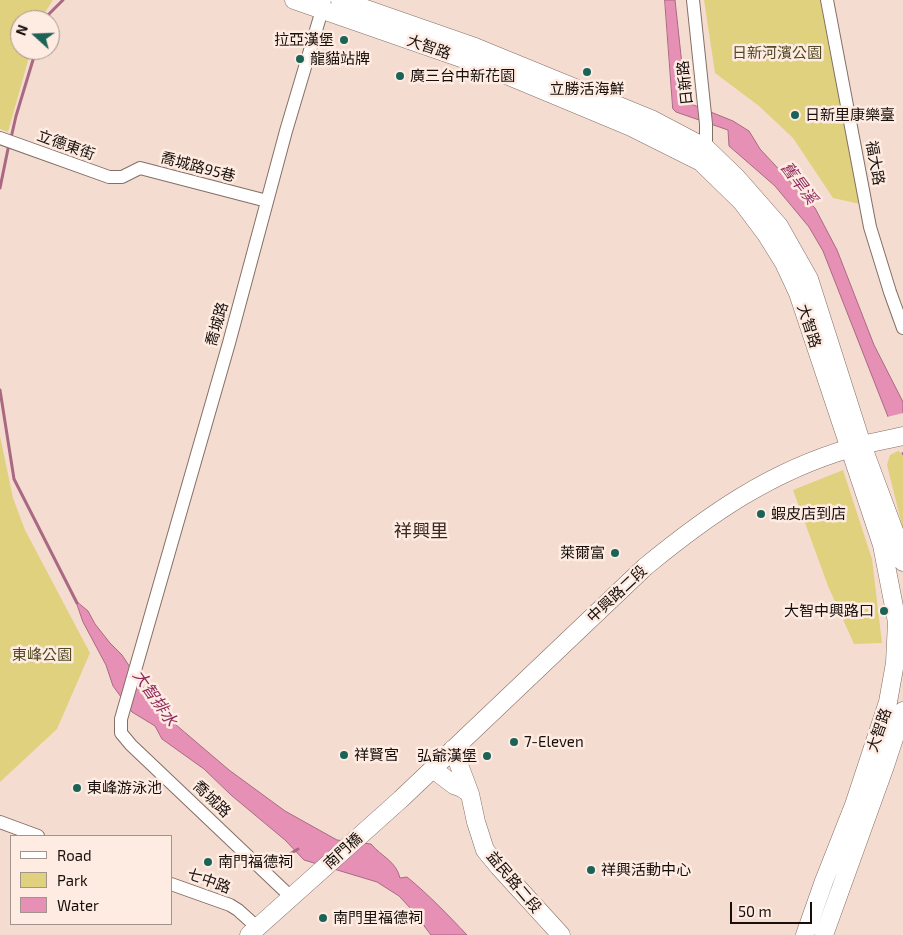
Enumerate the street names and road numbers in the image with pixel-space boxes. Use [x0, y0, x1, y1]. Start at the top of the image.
street label: 大智路 [405, 31, 453, 63]
street label: 日新路 [674, 60, 696, 106]
street label: 立德東街 [35, 126, 97, 164]
street label: 福大路 [862, 139, 888, 187]
street label: 喬城路95巷 [159, 148, 237, 186]
street label: 喬城路 [202, 300, 232, 348]
street label: 大智路 [793, 302, 825, 350]
street label: 中興路二段 [583, 562, 651, 626]
street label: 大智路 [863, 706, 895, 754]
street label: 喬城路 [190, 777, 234, 821]
street label: 南門橋 [320, 829, 366, 873]
street label: 益民路二段 [483, 847, 545, 917]
street label: 七中路 [185, 865, 233, 897]

